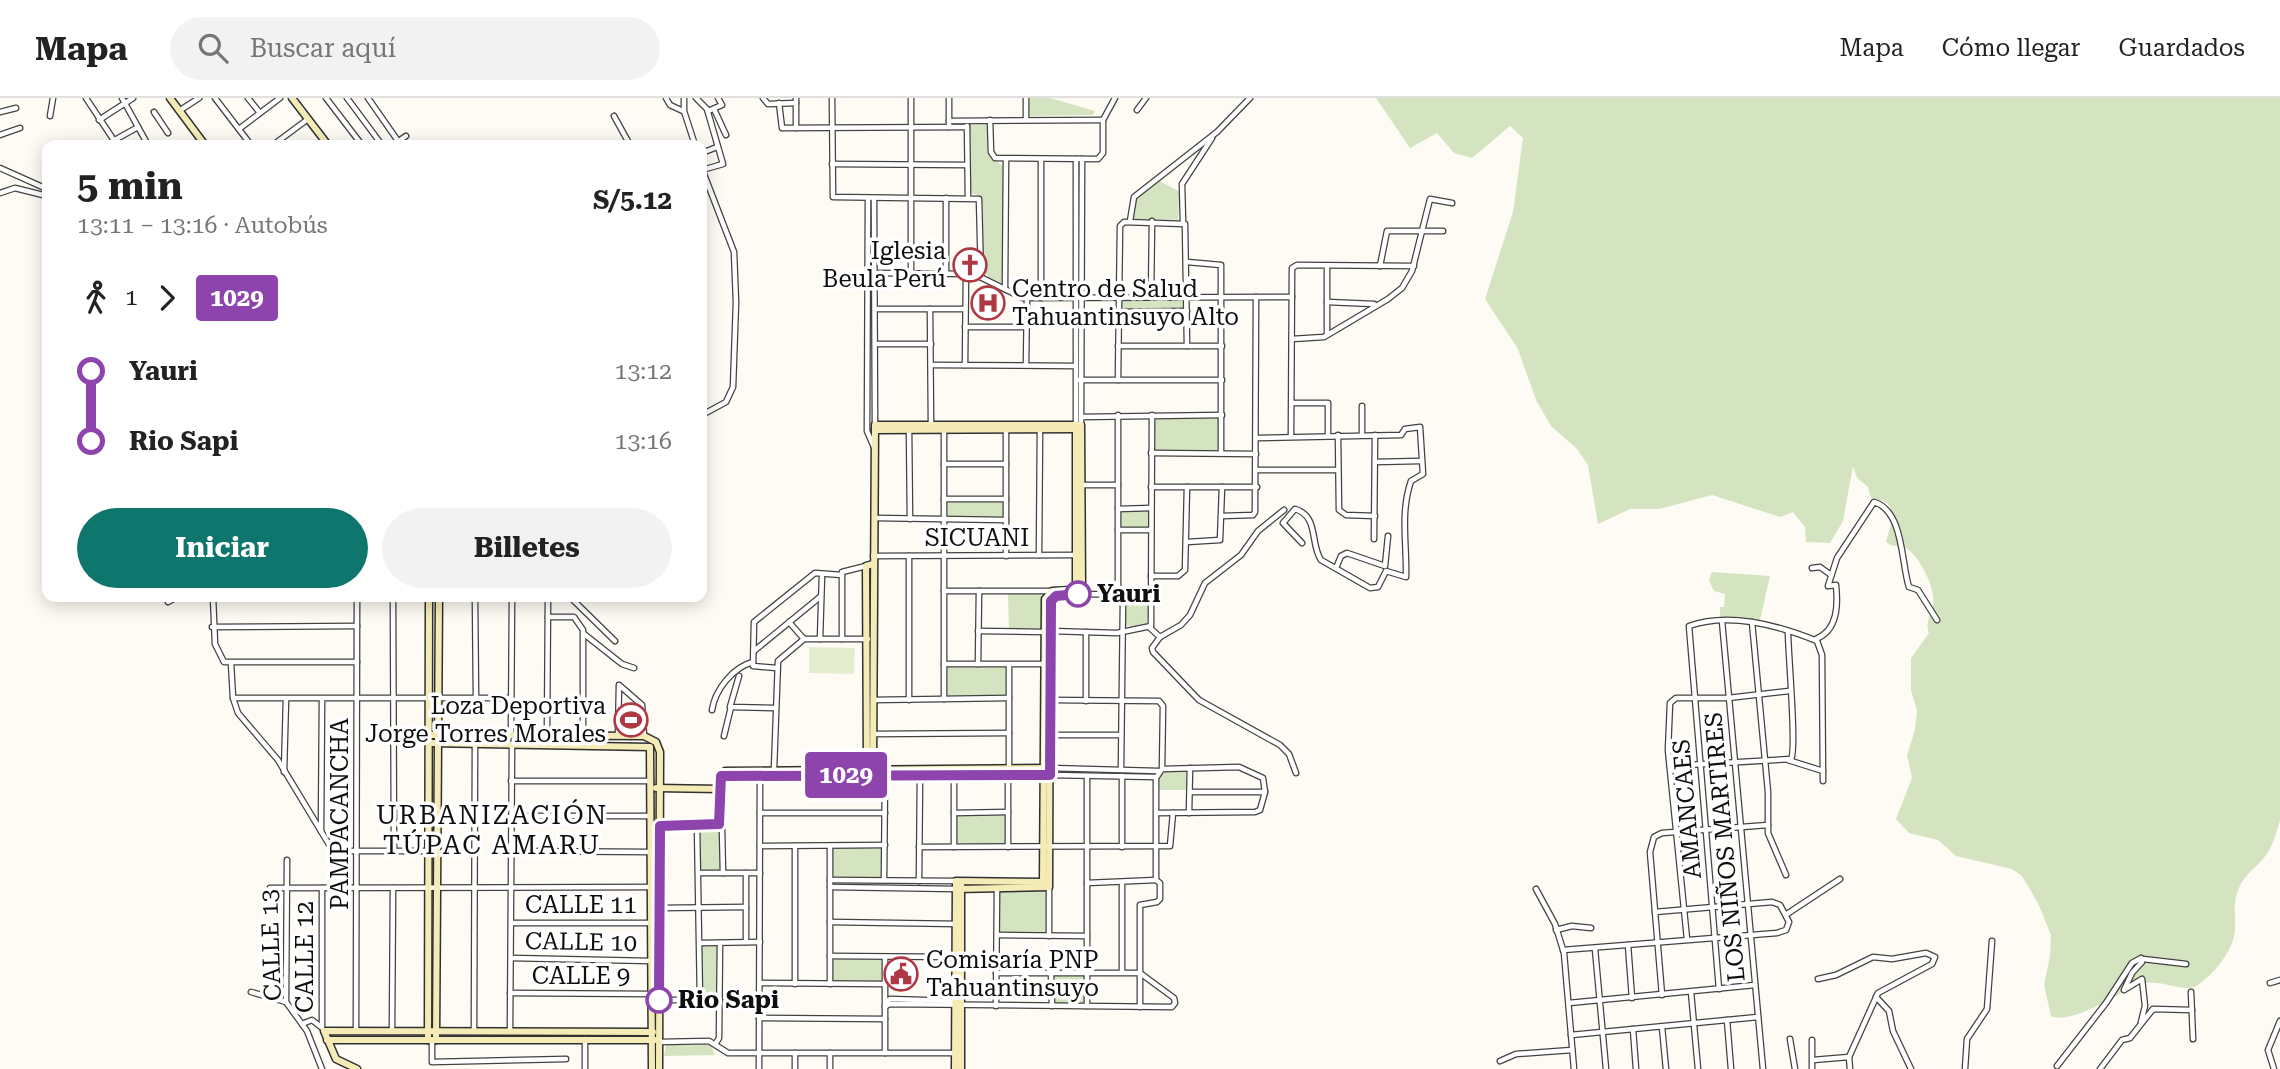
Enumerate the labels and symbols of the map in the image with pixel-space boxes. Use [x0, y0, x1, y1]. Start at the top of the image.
place label: Iglesia Beula Perú [822, 237, 946, 293]
church icon: Iglesia Beula Perú [951, 246, 989, 284]
place label: Centro de Salud Tahuantinsuyo Alto [1012, 275, 1239, 331]
hospital icon: Centro de Salud Tahuantinsuyo Alto [969, 284, 1007, 322]
street label: SICUANI [925, 524, 1029, 552]
place label: Yauri [1097, 580, 1160, 608]
marker: Yauri [1065, 581, 1091, 607]
place label: Loza Deportiva Jorge Torres Morales [365, 692, 606, 748]
sports icon: Loza Deportiva Jorge Torres Morales [612, 701, 650, 739]
street label: LOS NIÑOS MARTIRES [1698, 711, 1751, 983]
street label: PAMPACANCHA [326, 718, 354, 910]
street label: AMANCAES [1667, 738, 1707, 880]
line badge: 1029 [797, 752, 895, 798]
district label: URBANIZACIÓN TÚPAC AMARU [376, 799, 608, 860]
street label: CALLE 13 [255, 889, 287, 1001]
street label: CALLE 11 [525, 891, 637, 919]
street label: CALLE 12 [291, 901, 319, 1013]
street label: CALLE 10 [525, 927, 637, 957]
place label: Comisaría PNP Tahuantinsuyo [926, 946, 1099, 1002]
public building icon: Comisaría PNP Tahuantinsuyo [882, 955, 920, 993]
street label: CALLE 9 [532, 962, 630, 990]
place label: Rio Sapi [678, 986, 779, 1014]
marker: Rio Sapi [646, 987, 672, 1013]

